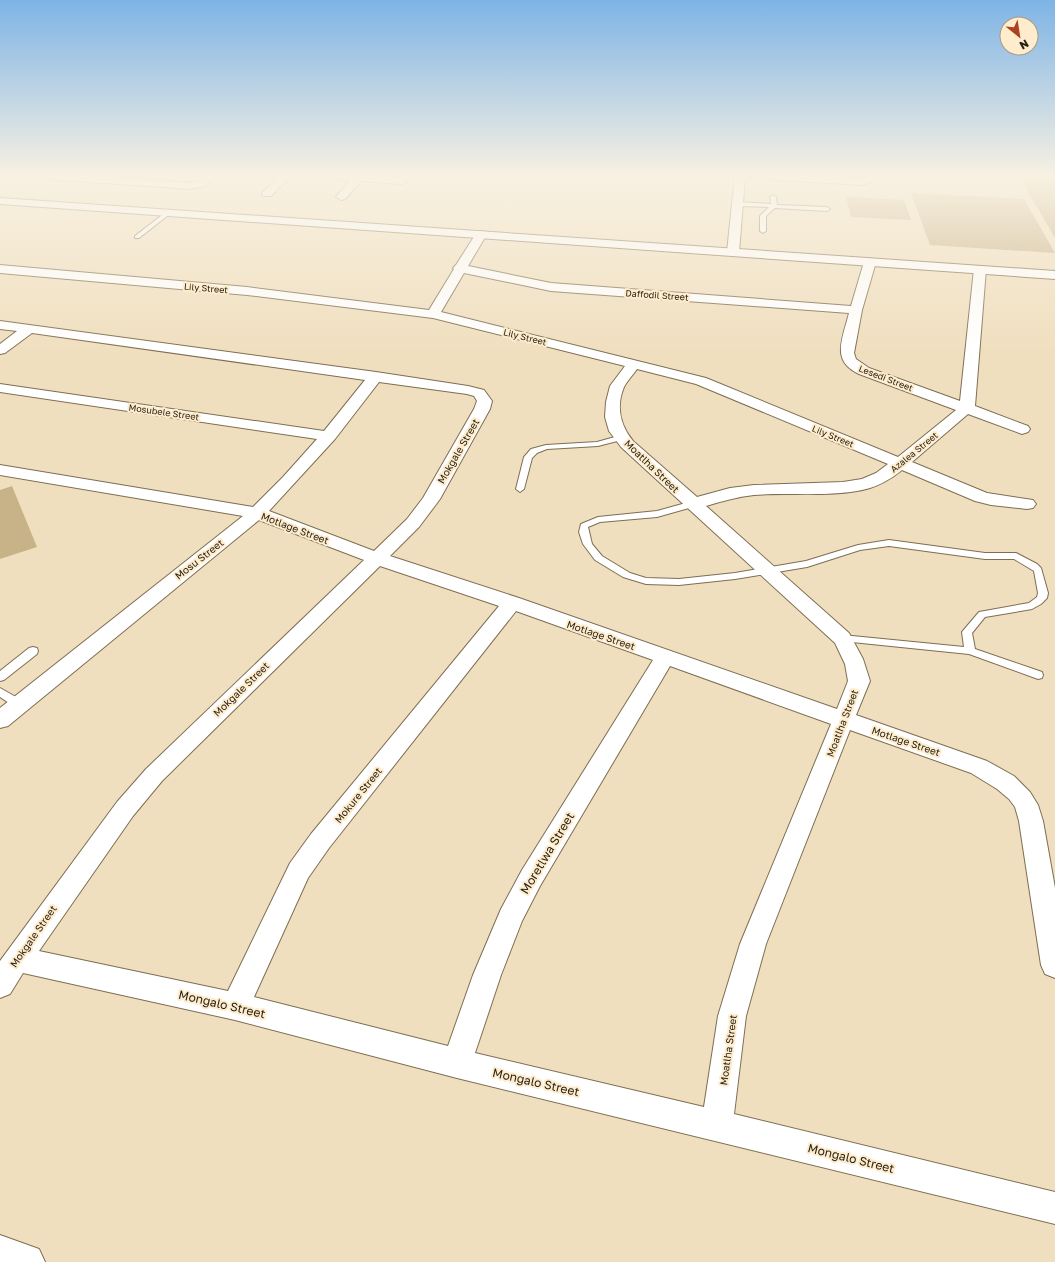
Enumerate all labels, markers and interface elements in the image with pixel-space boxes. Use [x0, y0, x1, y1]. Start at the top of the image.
north arrow [999, 16, 1039, 56]
text: N [1017, 37, 1031, 53]
street label: Lily Street [184, 281, 229, 295]
street label: Daffodil Street [625, 287, 689, 303]
street label: Lily Street [502, 326, 548, 348]
street label: Lesedi Street [857, 363, 915, 394]
street label: Mosubele Street [128, 402, 200, 422]
street label: Mokgale Street [435, 416, 481, 486]
street label: Lily Street [810, 423, 856, 450]
street label: Azalea Street [888, 429, 940, 474]
street label: Moatlha Street [622, 437, 682, 495]
street label: Motlage Street [259, 510, 331, 546]
street label: Mosu Street [172, 536, 226, 582]
street label: Motlage Street [565, 618, 637, 652]
street label: Mokgale Street [211, 659, 271, 719]
street label: Moatlha Street [824, 688, 860, 758]
street label: Motlage Street [870, 724, 942, 758]
street label: Mokure Street [332, 765, 384, 825]
street label: Moretlwa Street [517, 809, 577, 896]
street label: Mokgale Street [7, 903, 59, 969]
street label: Mongalo Street [177, 987, 267, 1021]
street label: Moatlha Street [717, 1014, 739, 1086]
street label: Mongalo Street [491, 1065, 581, 1099]
street label: Mongalo Street [806, 1140, 896, 1176]

